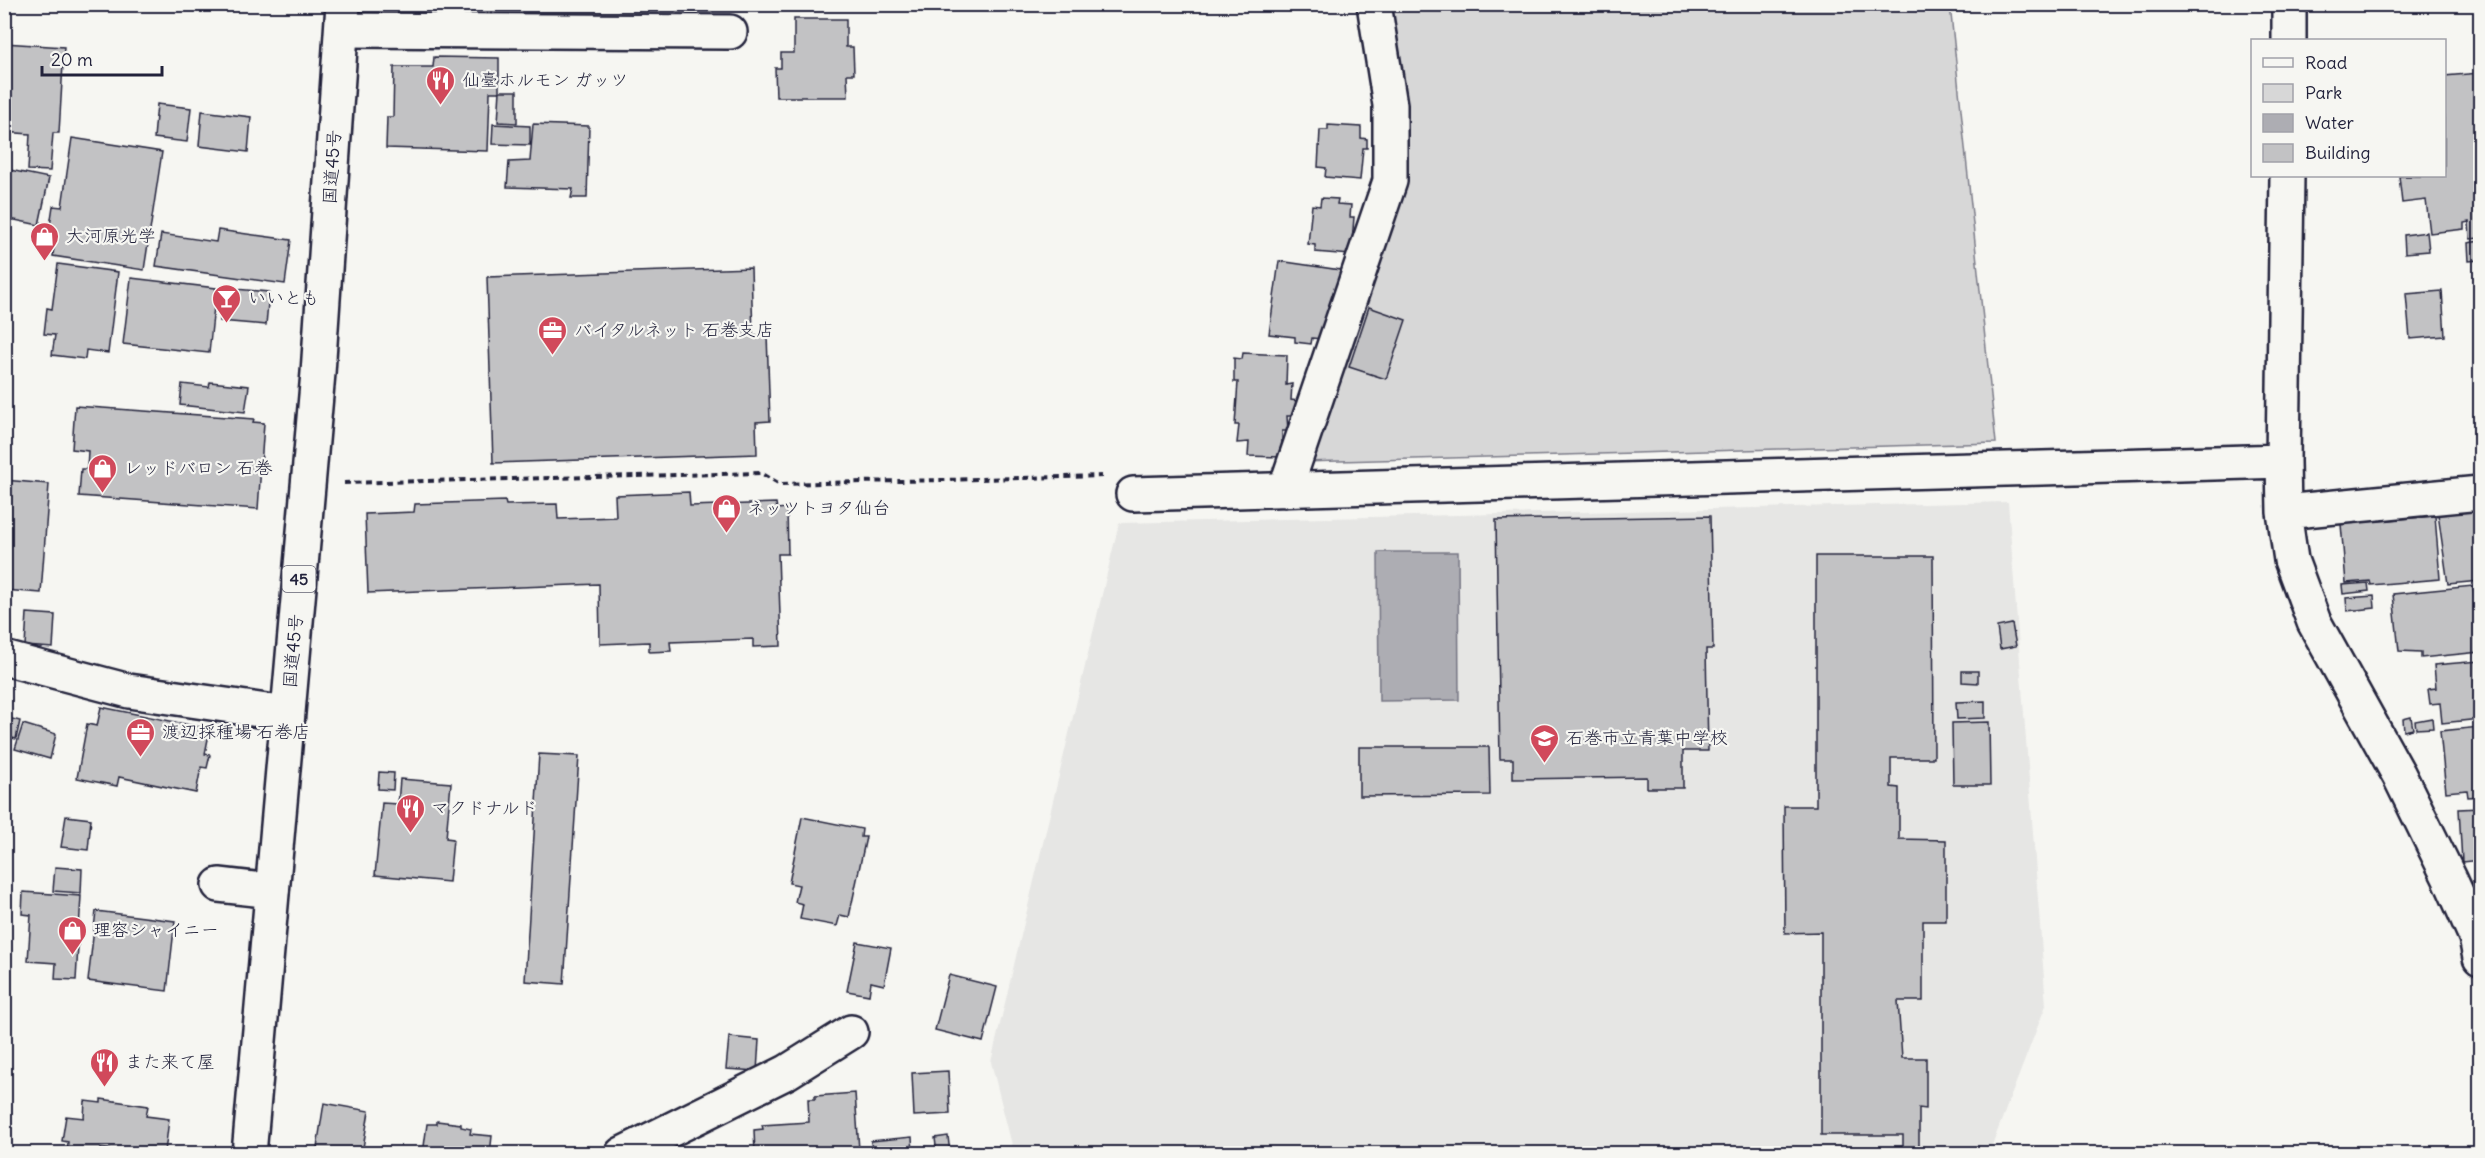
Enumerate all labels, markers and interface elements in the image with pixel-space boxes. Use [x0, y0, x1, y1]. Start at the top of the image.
scale bar [42, 39, 162, 77]
legend [2251, 39, 2446, 177]
text: 20 m [51, 48, 93, 71]
text: Road [2305, 51, 2348, 74]
restaurant icon: 仙臺ホルモン ガッツ [425, 64, 457, 106]
place label: 仙臺ホルモン ガッツ [462, 68, 628, 91]
text: Park [2305, 81, 2342, 104]
text: Water [2305, 111, 2355, 134]
street label: 国道45号 [317, 129, 346, 205]
text: Building [2305, 141, 2370, 164]
shop icon: 大河原光学 [29, 220, 61, 262]
place label: 大河原光学 [66, 224, 156, 247]
bar icon: いいとも [211, 282, 243, 324]
place label: いいとも [248, 286, 320, 309]
office icon: バイタルネット 石巻支店 [537, 314, 569, 356]
place label: バイタルネット 石巻支店 [574, 318, 774, 341]
shop icon: レッドバロン 石巻 [87, 452, 119, 494]
place label: レッドバロン 石巻 [124, 456, 273, 479]
shop icon: ネッツトヨタ仙台 [710, 492, 742, 534]
place label: ネッツトヨタ仙台 [747, 496, 890, 519]
road number: 45 [282, 566, 316, 592]
street label: 国道45号 [278, 613, 307, 689]
office icon: 渡辺採種場 石巻店 [125, 716, 157, 758]
place label: 渡辺採種場 石巻店 [162, 720, 310, 743]
school or university icon: 石巻市立青葉中学校 [1529, 722, 1561, 764]
place label: 石巻市立青葉中学校 [1566, 726, 1728, 749]
restaurant icon: マクドナルド [394, 792, 426, 834]
place label: マクドナルド [431, 796, 538, 819]
shop icon: 理容シャイニー [56, 914, 88, 956]
place label: 理容シャイニー [93, 918, 219, 941]
restaurant icon: また来て屋 [88, 1046, 120, 1088]
place label: また来て屋 [125, 1050, 215, 1073]

